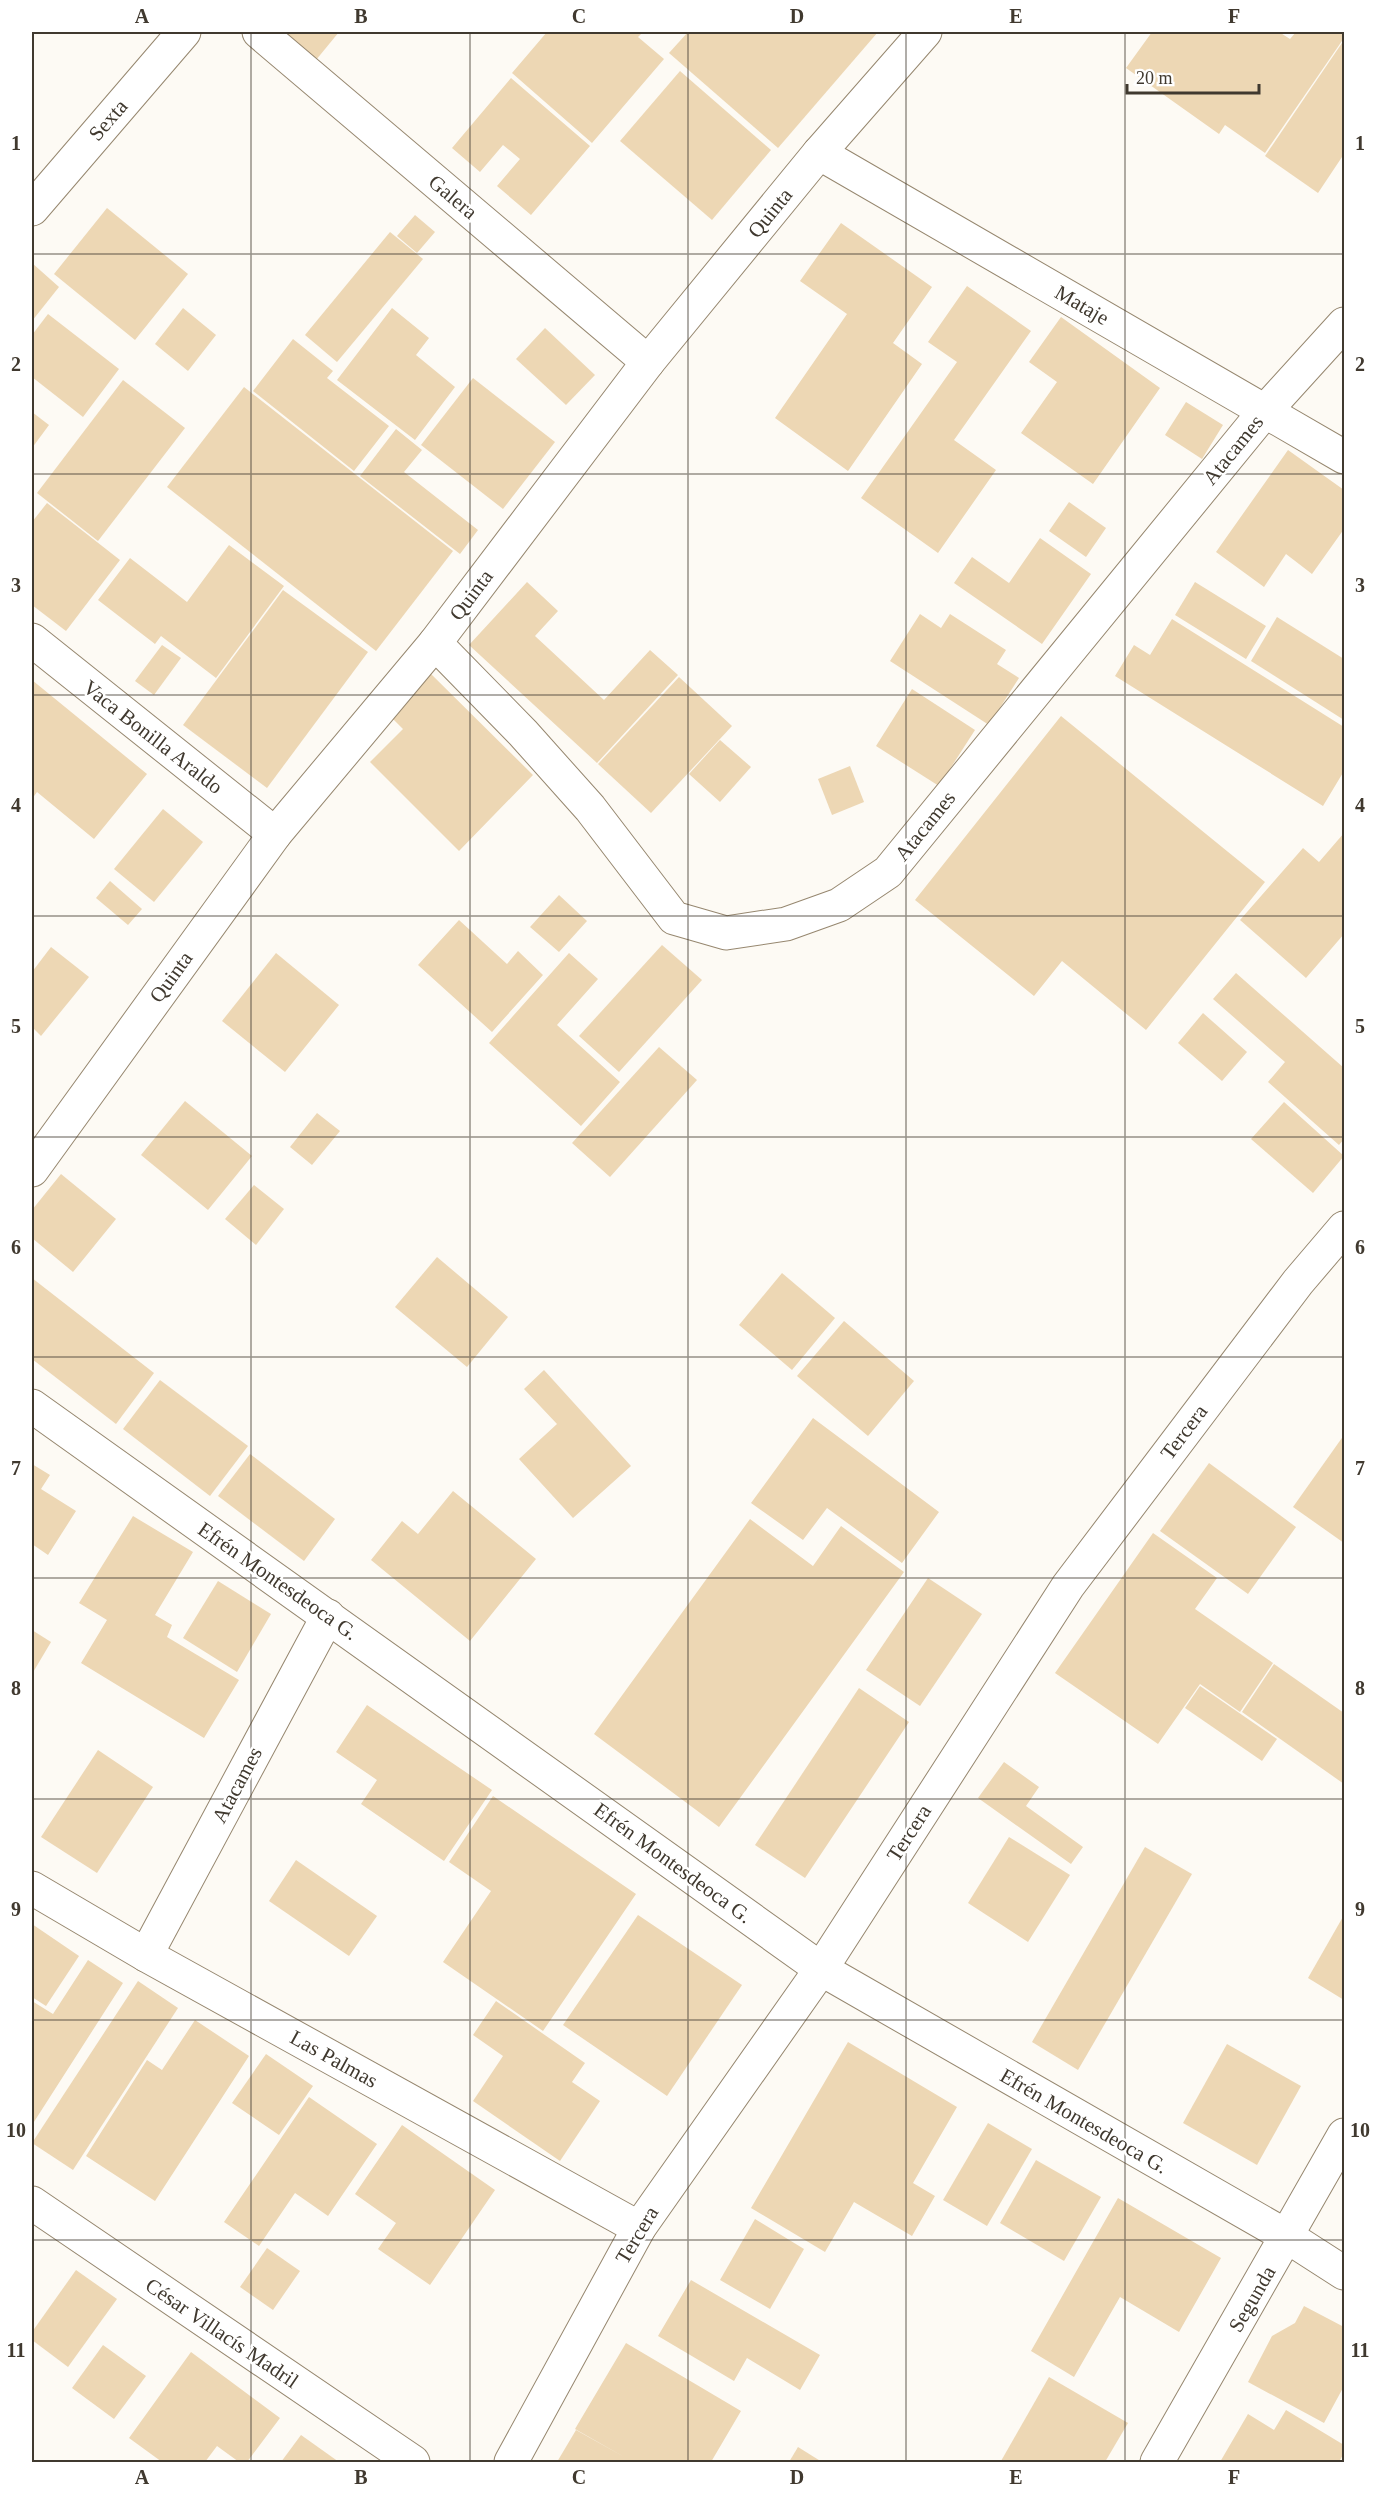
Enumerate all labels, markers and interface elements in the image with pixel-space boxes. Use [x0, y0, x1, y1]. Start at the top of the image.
text: A [135, 5, 150, 27]
text: B [354, 5, 368, 27]
text: C [572, 5, 586, 27]
text: D [790, 5, 804, 27]
text: E [1009, 5, 1023, 27]
text: F [1228, 5, 1240, 27]
scale bar [1127, 57, 1259, 95]
text: 20 m [1136, 68, 1173, 88]
street label: Sexta [84, 94, 133, 145]
text: 1 [11, 132, 21, 154]
text: 1 [1355, 132, 1365, 154]
street label: Galera [424, 170, 483, 225]
street label: Quinta [743, 183, 798, 243]
street label: Mataje [1051, 280, 1113, 330]
text: 2 [11, 353, 21, 375]
text: 2 [1355, 353, 1365, 375]
street label: Atacames [1198, 410, 1268, 490]
street label: Quinta [444, 564, 498, 625]
text: 3 [11, 574, 21, 596]
text: 3 [1355, 574, 1365, 596]
street label: Vaca Bonilla Araldo [79, 675, 227, 799]
street label: Atacames [890, 786, 960, 866]
text: 4 [11, 794, 21, 816]
text: 4 [1355, 794, 1365, 816]
street label: Quinta [144, 946, 198, 1007]
text: 5 [11, 1015, 21, 1037]
text: 5 [1355, 1015, 1365, 1037]
text: 6 [11, 1236, 21, 1258]
text: 6 [1355, 1236, 1365, 1258]
street label: Tercera [1156, 1399, 1213, 1464]
text: 7 [11, 1457, 21, 1479]
text: 7 [1355, 1457, 1365, 1479]
street label: Efrén Montesdeoca G. [193, 1517, 363, 1645]
text: 8 [11, 1677, 21, 1699]
text: 8 [1355, 1677, 1365, 1699]
street label: Atacames [207, 1743, 267, 1827]
street label: Efrén Montesdeoca G. [589, 1798, 757, 1928]
street label: Tercera [882, 1800, 936, 1866]
text: 9 [11, 1898, 21, 1920]
text: 9 [1355, 1898, 1365, 1920]
street label: Las Palmas [286, 2025, 382, 2093]
street label: Efrén Montesdeoca G. [996, 2063, 1172, 2179]
text: 10 [6, 2119, 26, 2141]
text: 10 [1350, 2119, 1370, 2141]
street label: Tercera [611, 2201, 664, 2268]
street label: Segunda [1224, 2261, 1281, 2336]
street label: César Villacís Madril [141, 2273, 303, 2393]
text: 11 [7, 2339, 25, 2361]
text: 11 [1351, 2339, 1369, 2361]
text: A [135, 2466, 150, 2488]
text: B [354, 2466, 368, 2488]
text: C [572, 2466, 586, 2488]
text: D [790, 2466, 804, 2488]
text: E [1009, 2466, 1023, 2488]
text: F [1228, 2466, 1240, 2488]

